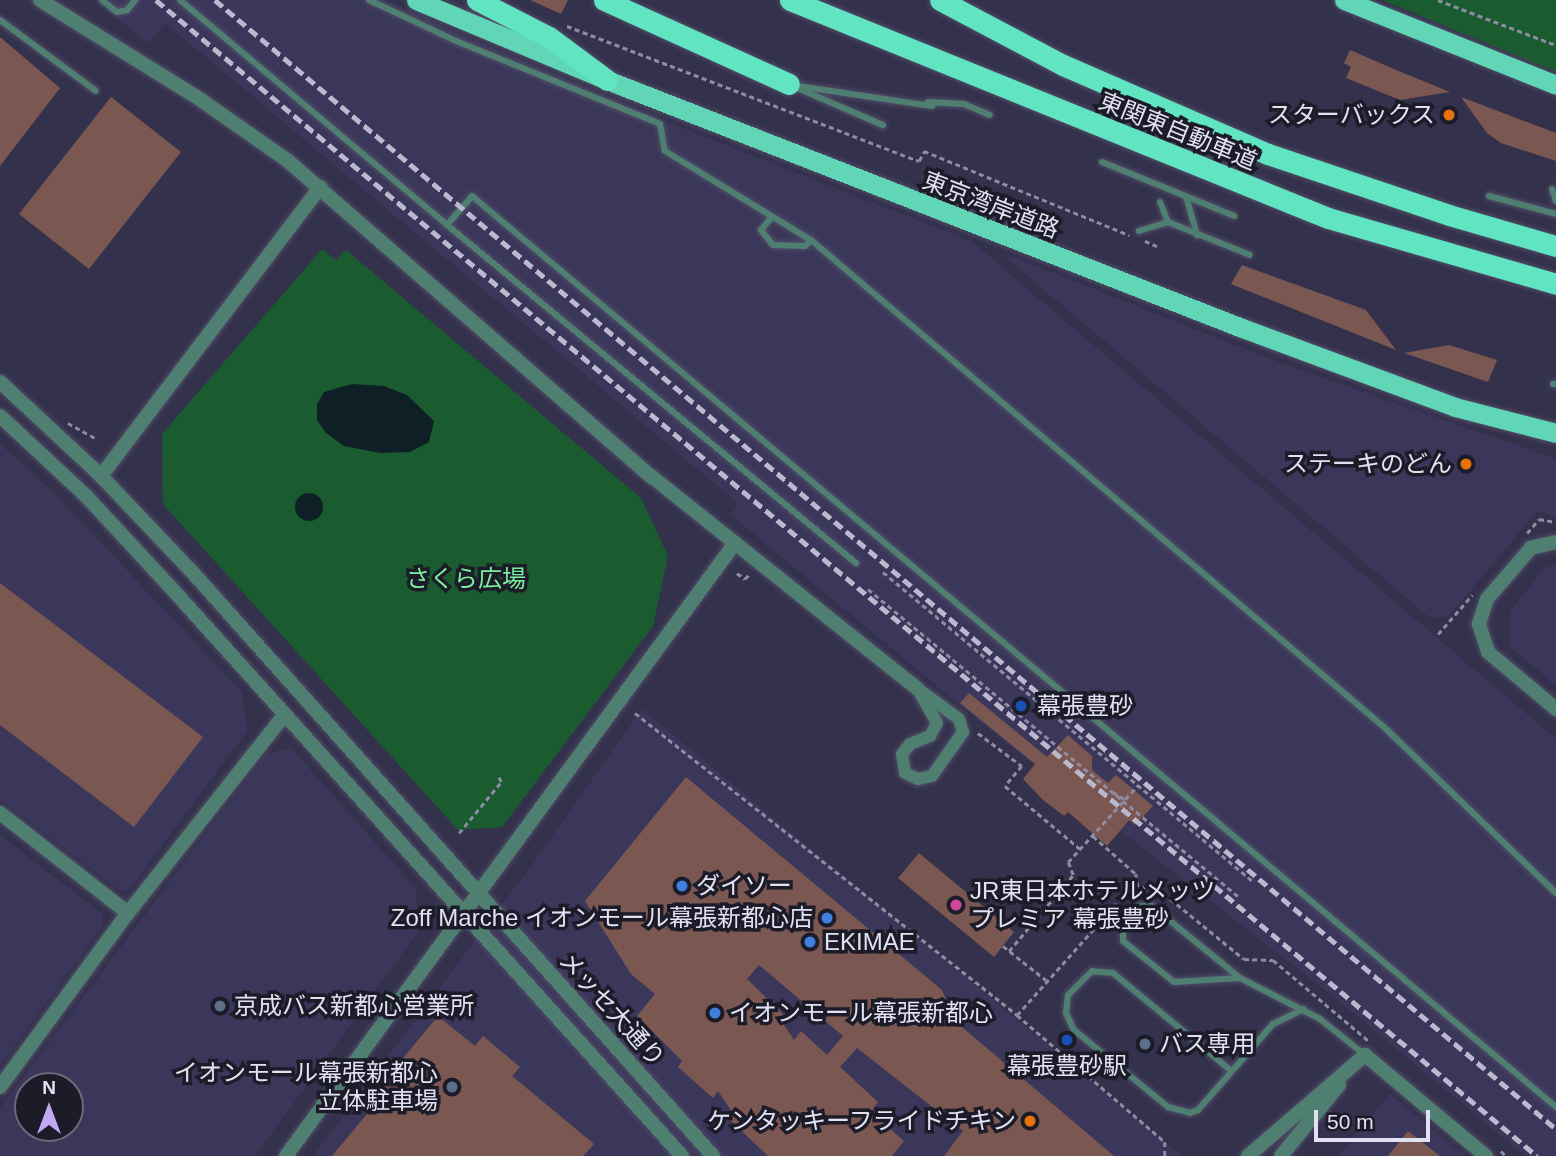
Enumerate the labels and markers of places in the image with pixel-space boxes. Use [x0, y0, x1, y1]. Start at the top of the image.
place label: スターバックス [1267, 101, 1435, 129]
marker: スターバックス [1441, 107, 1457, 123]
place label: ステーキのどん [1284, 450, 1452, 478]
marker: ステーキのどん [1458, 456, 1474, 472]
place label: 幕張豊砂 [1037, 692, 1133, 720]
marker: 幕張豊砂 [1011, 696, 1031, 716]
place label: ダイソー [696, 872, 792, 900]
place label: JR東日本ホテルメッツ プレミア 幕張豊砂 [970, 877, 1215, 933]
marker: ダイソー [674, 878, 690, 894]
marker: JR東日本ホテルメッツ プレミア 幕張豊砂 [948, 897, 964, 913]
place label: Zoff Marche イオンモール幕張新都心店 [391, 904, 813, 932]
marker: Zoff Marche イオンモール幕張新都心店 [819, 910, 835, 926]
place label: EKIMAE [824, 928, 915, 956]
marker: EKIMAE [802, 934, 818, 950]
place label: 京成バス新都心営業所 [234, 992, 474, 1020]
marker: 京成バス新都心営業所 [212, 998, 228, 1014]
place label: イオンモール幕張新都心 [729, 999, 993, 1027]
marker: イオンモール幕張新都心 [707, 1005, 723, 1021]
place label: バス専用 [1159, 1030, 1255, 1058]
marker: 幕張豊砂駅 [1059, 1032, 1075, 1048]
marker: バス専用 [1137, 1036, 1153, 1052]
place label: 幕張豊砂駅 [1007, 1052, 1127, 1080]
place label: イオンモール幕張新都心 立体駐車場 [174, 1059, 438, 1115]
marker: イオンモール幕張新都心 立体駐車場 [444, 1079, 460, 1095]
place label: ケンタッキーフライドチキン [704, 1107, 1016, 1135]
marker: ケンタッキーフライドチキン [1022, 1113, 1038, 1129]

